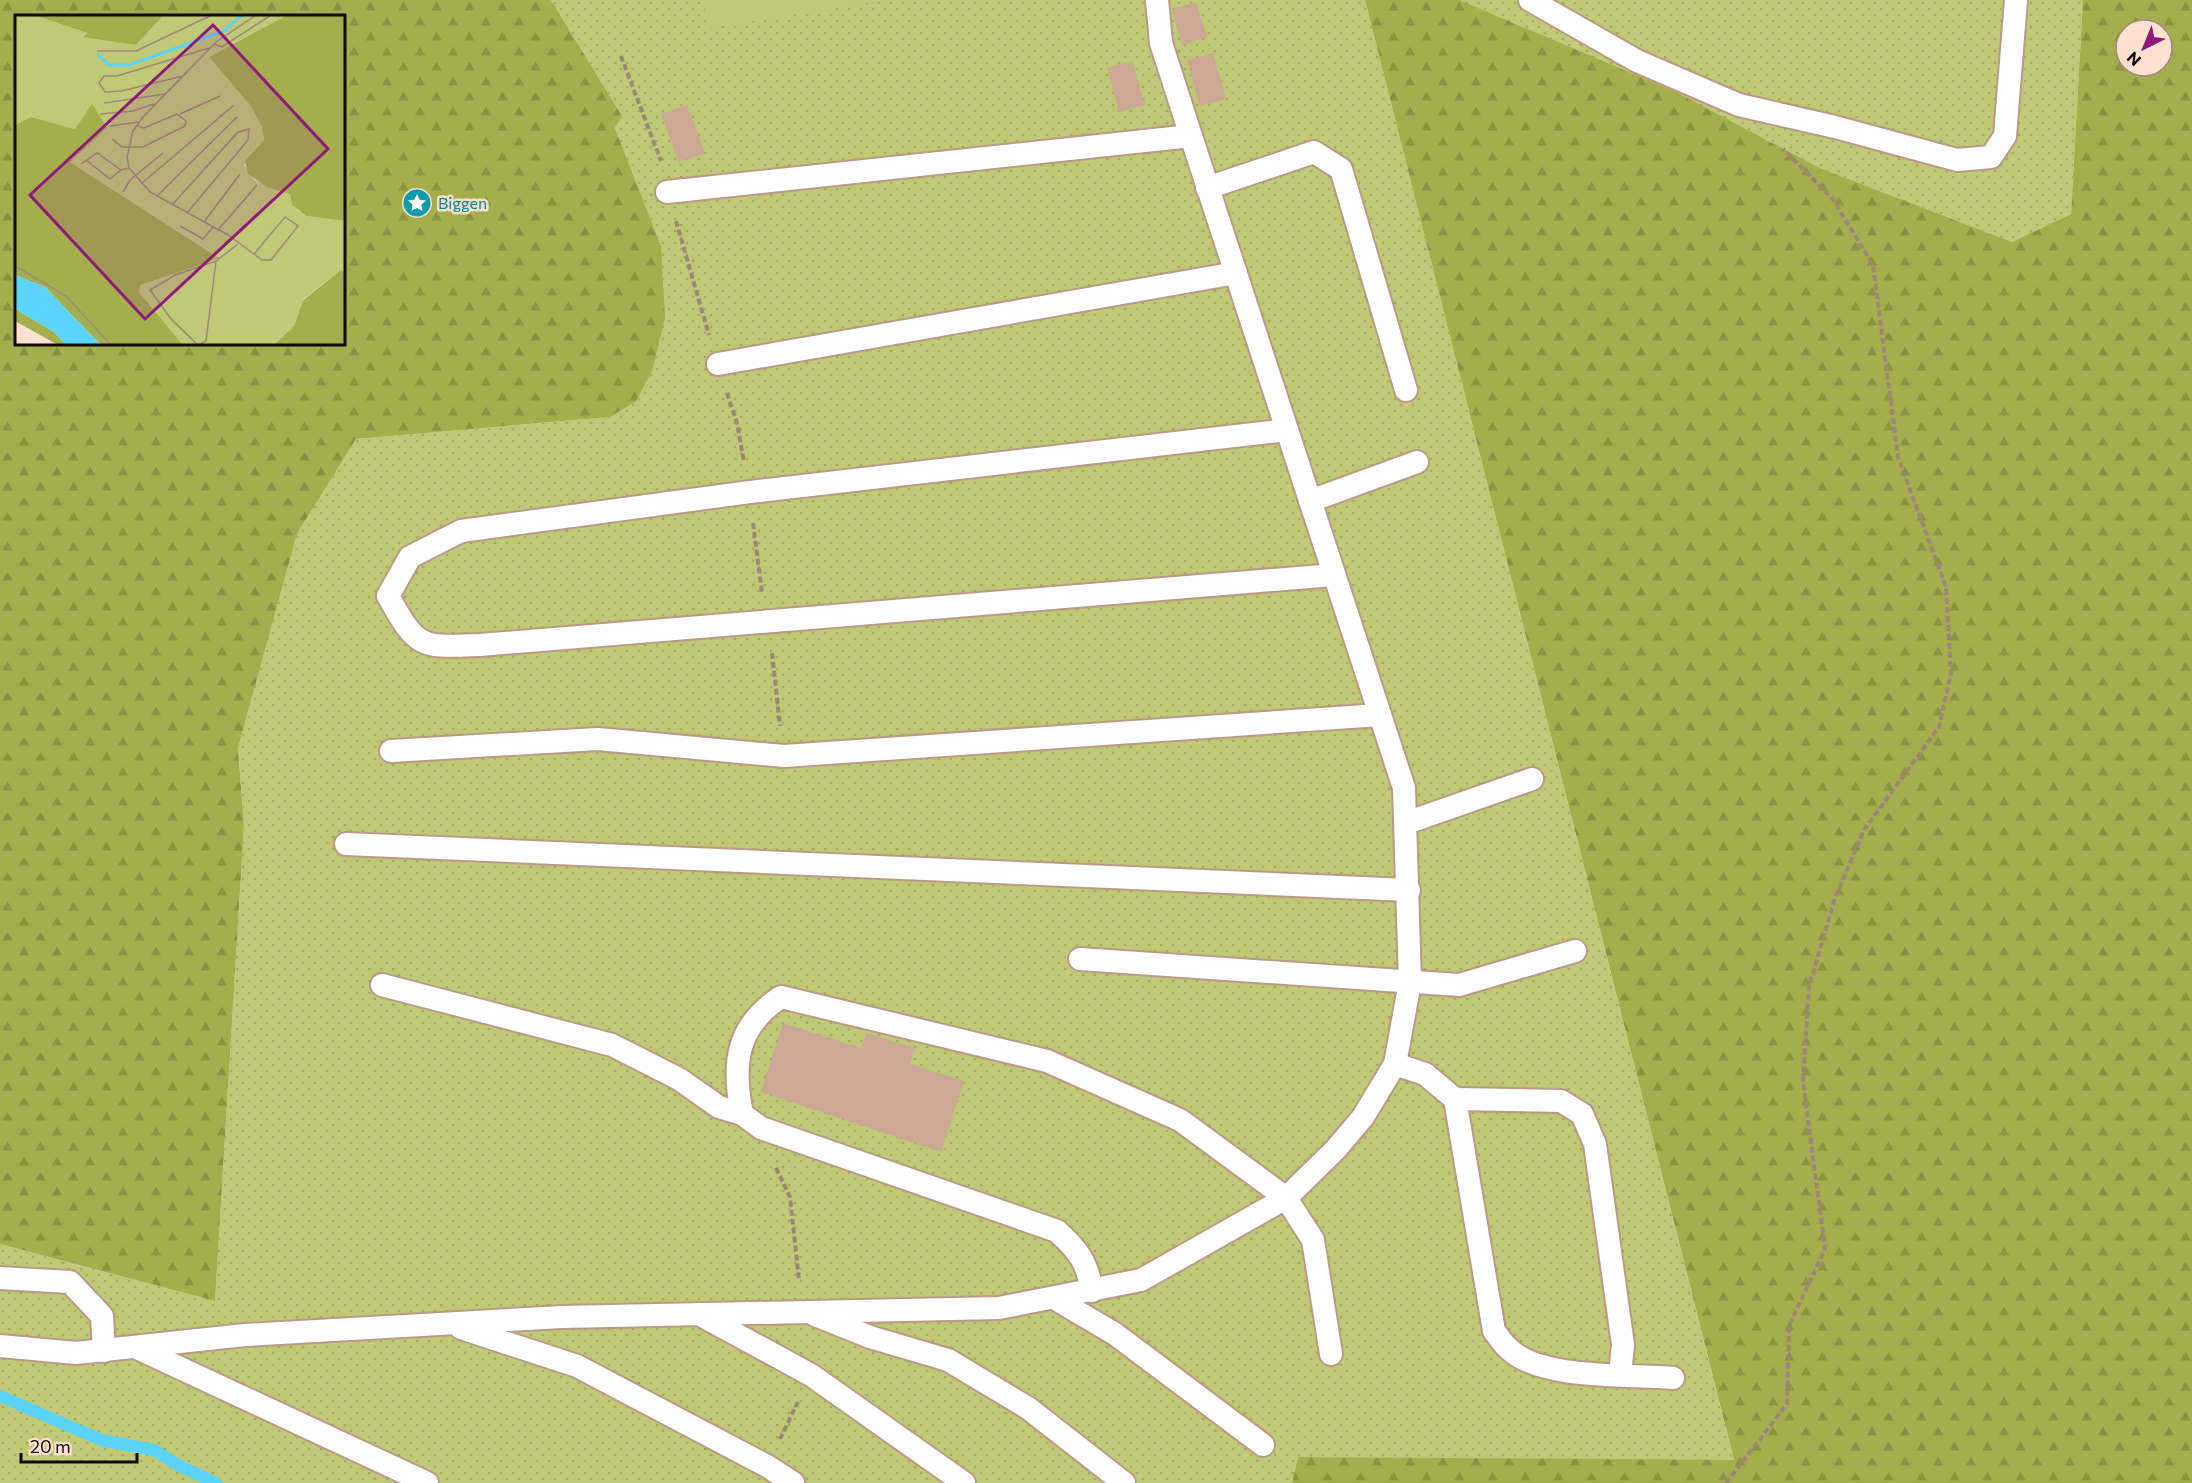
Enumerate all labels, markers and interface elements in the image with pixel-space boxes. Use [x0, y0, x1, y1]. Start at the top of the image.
inset map [15, 15, 345, 345]
north arrow [2114, 18, 2174, 78]
text: N [2123, 48, 2144, 70]
place icon: Biggen [401, 187, 433, 219]
place label: Biggen [438, 193, 487, 212]
scale bar [21, 1426, 136, 1464]
text: 20 m [30, 1435, 71, 1457]

